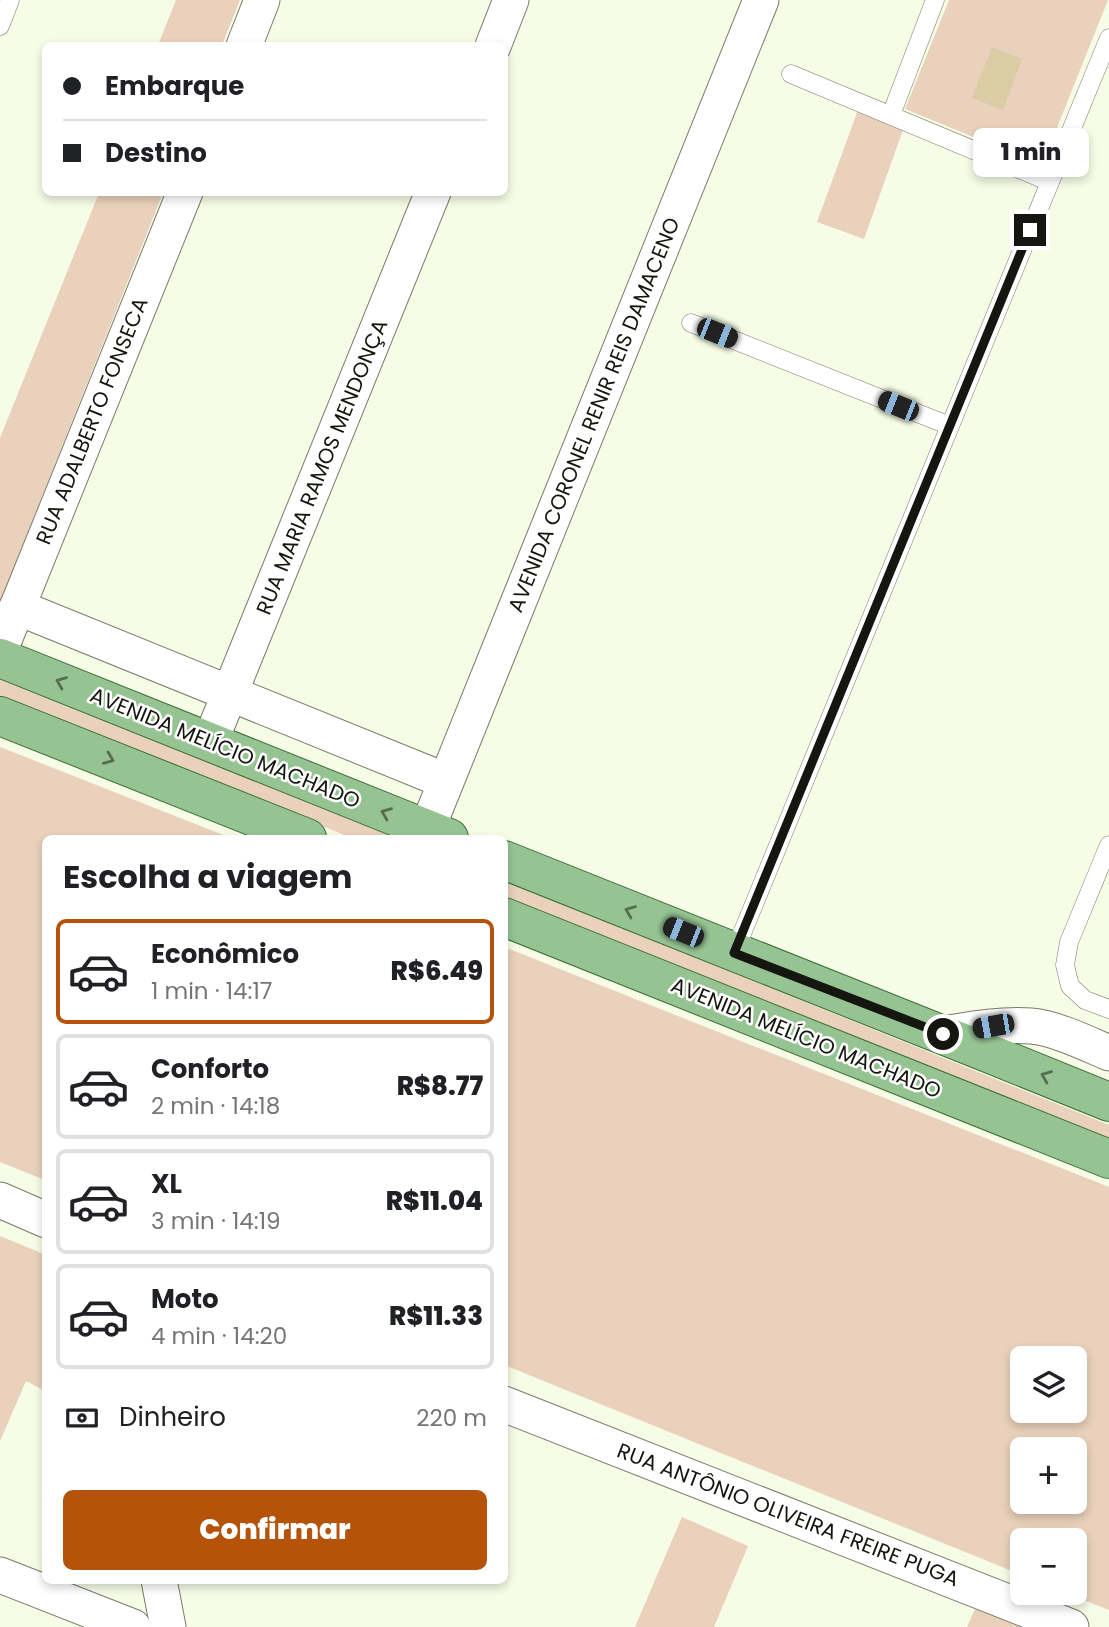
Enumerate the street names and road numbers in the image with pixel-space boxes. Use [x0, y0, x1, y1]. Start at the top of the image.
street label: AVENIDA CORONEL RENIR REIS DAMACENO [501, 213, 686, 617]
street label: RUA ADALBERTO FONSECA [29, 293, 154, 549]
street label: RUA MARIA RAMOS MENDONÇA [249, 315, 394, 619]
street label: AVENIDA MELÍCIO MACHADO [86, 680, 364, 815]
street label: AVENIDA MELÍCIO MACHADO [667, 970, 945, 1105]
street label: RUA ANTÔNIO OLIVEIRA FREIRE PUGA [613, 1436, 963, 1593]

